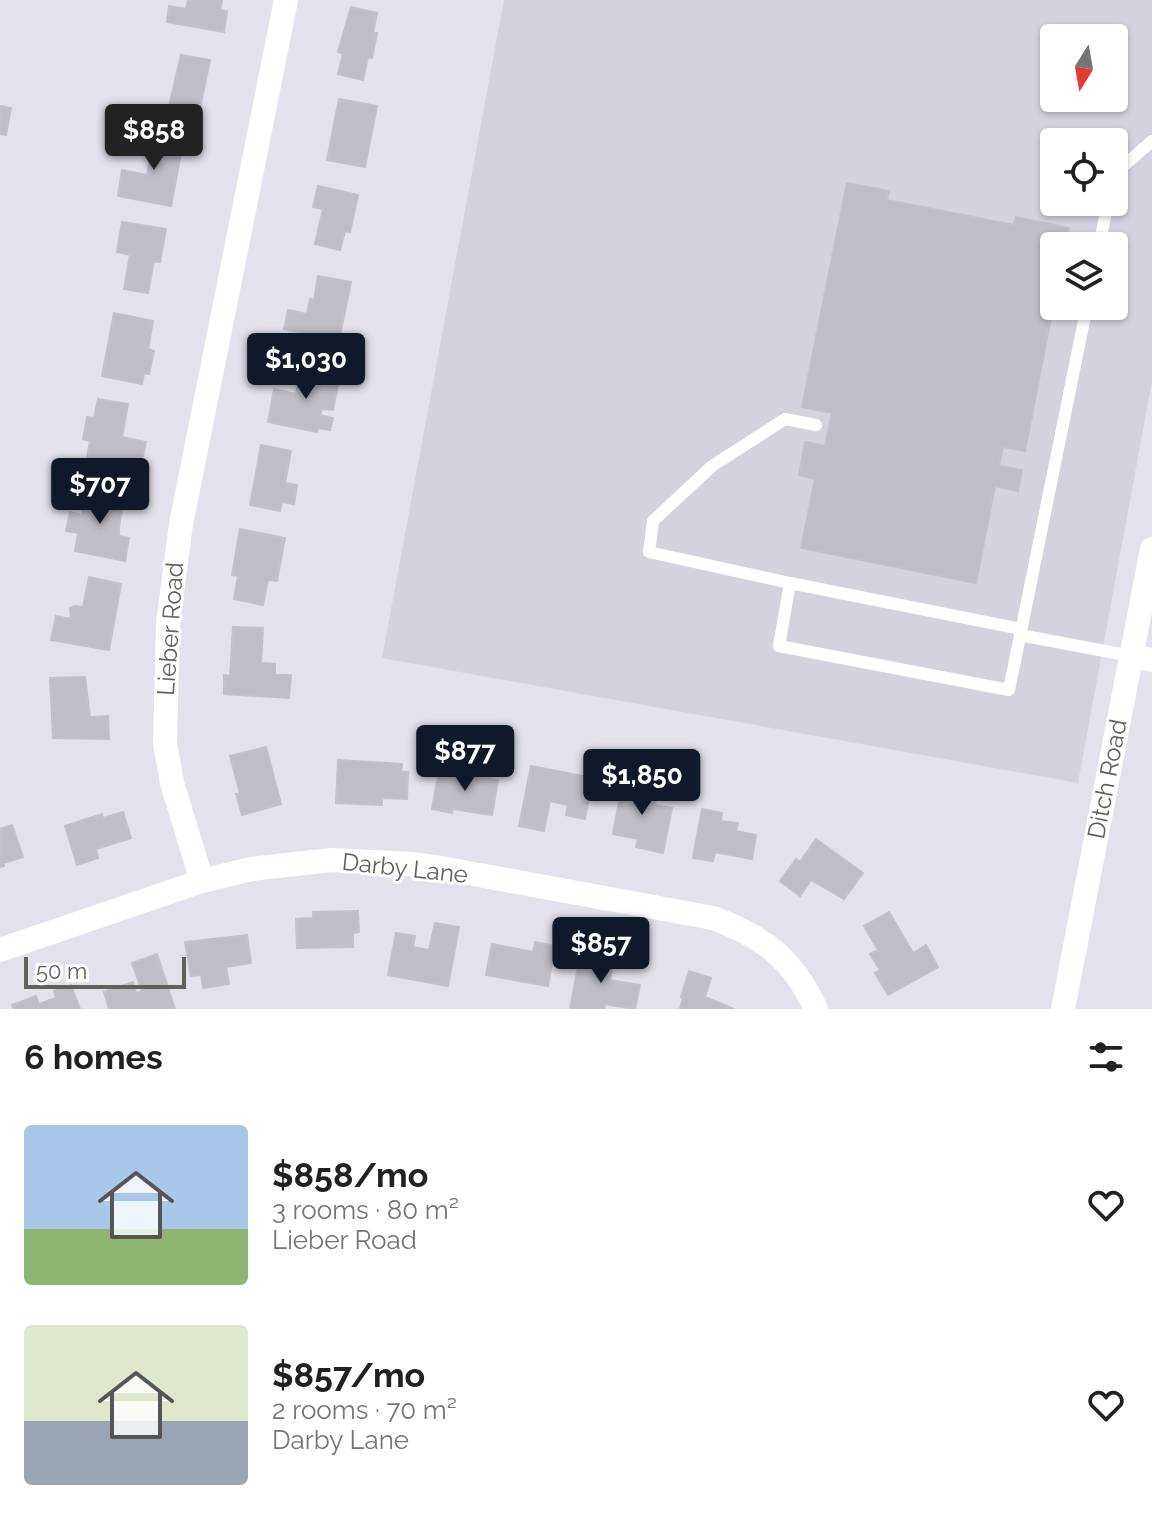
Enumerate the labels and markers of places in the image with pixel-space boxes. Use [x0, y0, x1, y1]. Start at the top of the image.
pin: $858 [107, 104, 201, 172]
pin: $1,030 [241, 333, 371, 401]
pin: $707 [53, 458, 147, 526]
pin: $877 [418, 725, 512, 793]
pin: $1,850 [577, 749, 707, 817]
pin: $857 [554, 917, 648, 985]

